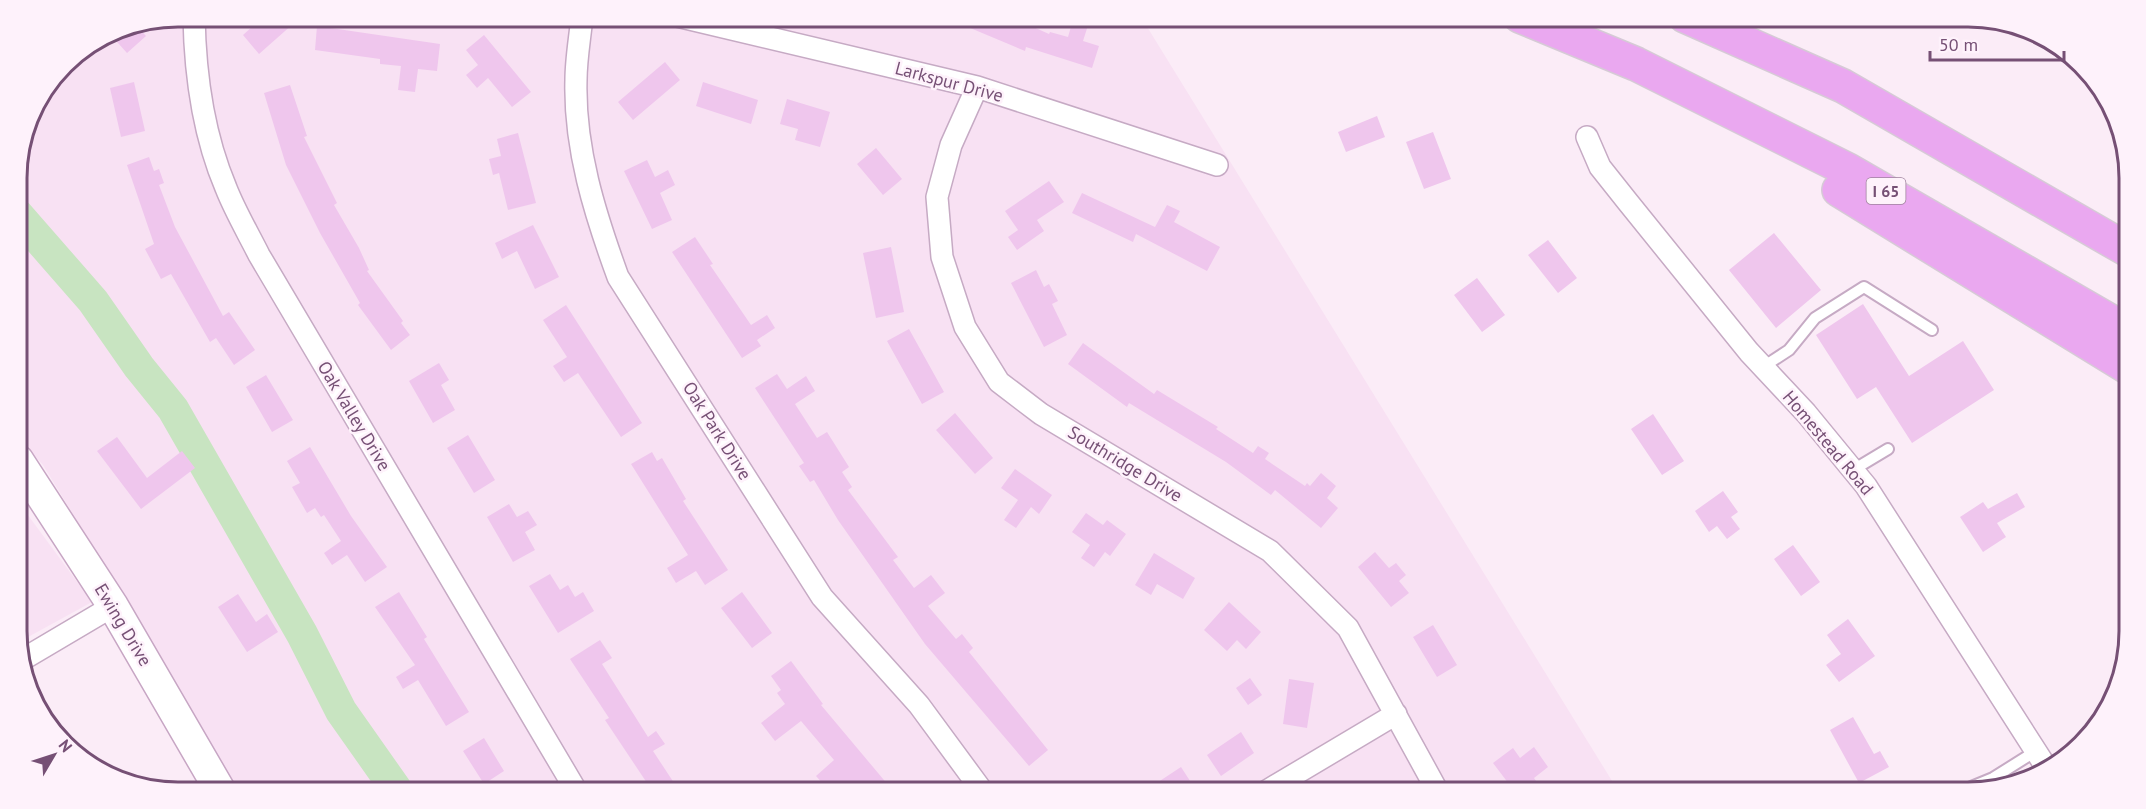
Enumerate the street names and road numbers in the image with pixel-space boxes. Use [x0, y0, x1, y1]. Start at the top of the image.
street label: Larkspur Drive [893, 56, 1006, 107]
road number: I 65 [1866, 178, 1906, 204]
street label: Oak Valley Drive [313, 357, 396, 475]
street label: Oak Park Drive [678, 377, 757, 484]
street label: Homestead Road [1778, 386, 1879, 500]
street label: Southridge Drive [1064, 420, 1187, 507]
street label: Ewing Drive [90, 579, 157, 670]

